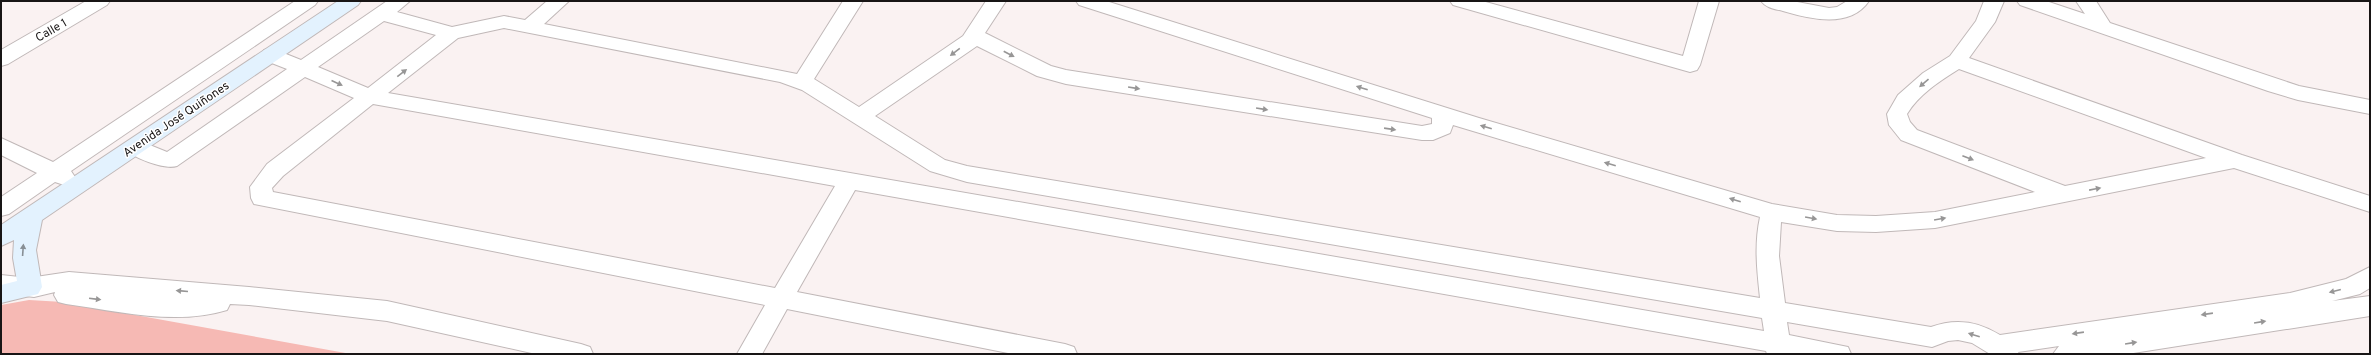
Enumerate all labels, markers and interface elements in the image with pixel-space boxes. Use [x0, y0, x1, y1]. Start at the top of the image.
street label: Calle 1 [33, 15, 70, 46]
one-way arrow [949, 48, 960, 57]
one-way arrow [1004, 50, 1015, 57]
one-way arrow [396, 69, 407, 77]
street label: Avenida José Quiñones [120, 78, 233, 161]
one-way arrow [1920, 78, 1929, 87]
one-way arrow [331, 79, 343, 86]
one-way arrow [1128, 85, 1140, 91]
one-way arrow [1355, 85, 1367, 91]
one-way arrow [1256, 106, 1268, 112]
one-way arrow [1479, 124, 1491, 130]
one-way arrow [1384, 126, 1396, 132]
one-way arrow [1963, 155, 1975, 161]
one-way arrow [1604, 161, 1616, 167]
one-way arrow [2089, 186, 2101, 192]
one-way arrow [1729, 197, 1741, 203]
one-way arrow [1805, 215, 1817, 221]
one-way arrow [1934, 216, 1946, 222]
one-way arrow [20, 244, 27, 256]
one-way arrow [176, 287, 188, 294]
one-way arrow [2328, 289, 2341, 295]
one-way arrow [89, 296, 101, 302]
one-way arrow [2201, 311, 2213, 317]
one-way arrow [2254, 319, 2266, 325]
one-way arrow [2072, 330, 2084, 336]
one-way arrow [1968, 332, 1980, 338]
one-way arrow [2125, 340, 2137, 346]

